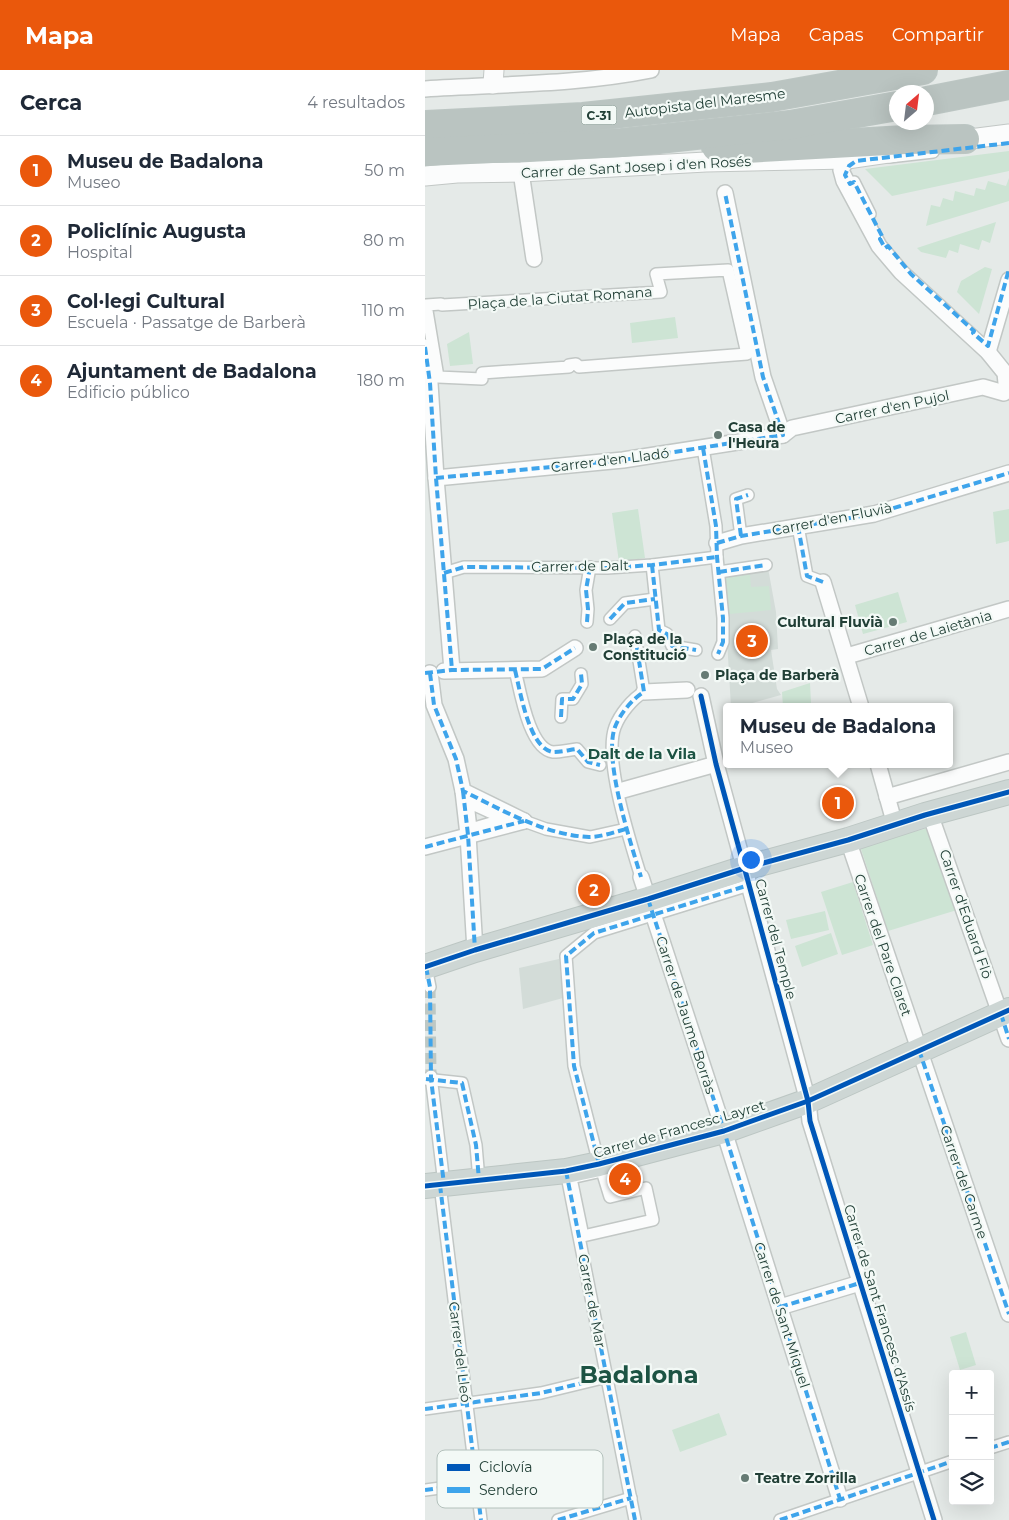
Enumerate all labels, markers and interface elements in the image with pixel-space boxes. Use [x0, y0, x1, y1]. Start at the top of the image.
text: Mapa [25, 21, 94, 50]
text: Mapa [730, 24, 781, 46]
text: Capas [809, 24, 864, 46]
text: Compartir [892, 24, 984, 46]
street label: Autopista del Maresme [624, 84, 786, 122]
north arrow [889, 85, 934, 130]
text: Cerca [20, 90, 82, 115]
text: 4 resultados [307, 93, 405, 112]
road number: C-31 [581, 106, 617, 124]
text: Museu de Badalona [67, 150, 263, 173]
street label: Carrer de Sant Josep i d'en Rosés [520, 152, 752, 182]
text: 1 [33, 161, 39, 180]
text: 50 m [364, 161, 405, 180]
text: Museo [67, 173, 121, 192]
text: Policlínic Augusta [67, 220, 246, 243]
text: 2 [31, 231, 41, 250]
text: 80 m [363, 231, 405, 250]
text: Hospital [67, 243, 133, 262]
street label: Plaça de la Ciutat Romana [467, 283, 653, 313]
text: Col·legi Cultural [67, 290, 225, 313]
text: 3 [31, 301, 41, 320]
text: 110 m [362, 301, 405, 320]
text: Escuela · Passatge de Barberà [67, 313, 306, 332]
text: Ajuntament de Badalona [67, 360, 317, 383]
text: 4 [30, 371, 42, 390]
text: 180 m [357, 371, 405, 390]
text: Edificio público [67, 383, 190, 402]
street label: Carrer d'en Pujol [833, 386, 951, 428]
place label: Casa de l'Heura [728, 418, 785, 452]
marker: Casa de l'Heura [712, 429, 724, 441]
street label: Carrer d'en Lladó [550, 444, 670, 476]
street label: Carrer d'en Fluvià [770, 499, 894, 539]
street label: Carrer de Dalt [531, 556, 629, 576]
street label: Carrer de Laietània [862, 606, 994, 660]
place label: Cultural Fluvià [777, 613, 883, 631]
marker: Cultural Fluvià [887, 616, 899, 628]
pin: 3 [736, 622, 768, 660]
place label: Plaça de la Constitució [603, 630, 687, 664]
marker: Plaça de la Constitució [587, 641, 599, 653]
place label: Plaça de Barberà [715, 666, 839, 684]
marker: Plaça de Barberà [699, 669, 711, 681]
popup [723, 703, 953, 768]
text: Museu de Badalona [740, 715, 936, 738]
text: Museo [740, 738, 793, 757]
district label: Dalt de la Vila [588, 744, 696, 763]
pin: 1 [822, 784, 854, 822]
your location [738, 847, 764, 873]
street label: Carrer d'Eduard Flò [935, 847, 997, 981]
pin: 2 [578, 871, 610, 909]
street label: Carrer del Pare Claret [850, 871, 916, 1019]
street label: Carrer del Temple [751, 877, 801, 1001]
street label: Carrer de Jaume Borràs [652, 934, 720, 1096]
street label: Carrer de Francesc Layret [591, 1096, 767, 1162]
street label: Carrer del Carme [936, 1123, 992, 1241]
pin: 4 [609, 1160, 641, 1198]
street label: Carrer de Sant Francesc d'Assís [840, 1202, 920, 1414]
street label: Carrer de Sant Miquel [750, 1240, 814, 1390]
street label: Carrer de Mar [574, 1252, 610, 1350]
street label: Carrer del Lleó [445, 1301, 475, 1404]
district label: Badalona [579, 1360, 699, 1389]
map controls [949, 1370, 994, 1505]
button: + [949, 1370, 994, 1415]
button: − [949, 1415, 994, 1460]
legend [437, 1450, 603, 1508]
text: Ciclovía [479, 1458, 532, 1476]
button: layers [949, 1460, 994, 1505]
place label: Teatre Zorrilla [755, 1469, 857, 1487]
marker: Teatre Zorrilla [739, 1472, 751, 1484]
text: Sendero [479, 1481, 538, 1499]

